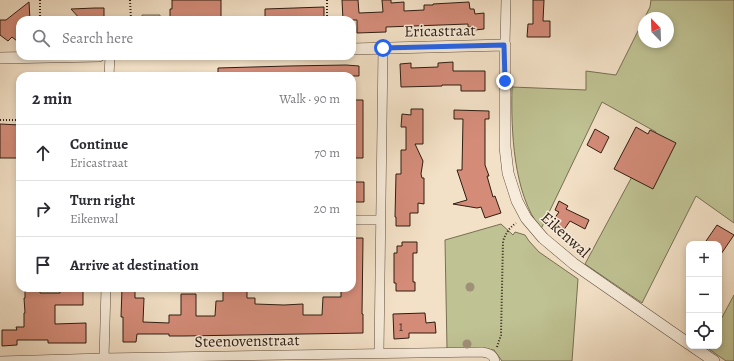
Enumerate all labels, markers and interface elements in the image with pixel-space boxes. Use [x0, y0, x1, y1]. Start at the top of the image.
north arrow [638, 12, 674, 48]
search box [16, 16, 356, 60]
street label: Ericastraat [404, 19, 476, 43]
icon: search [30, 27, 52, 49]
text: Search here [62, 28, 133, 48]
route start [374, 39, 392, 57]
route end [496, 72, 514, 90]
text: 2 min [32, 87, 72, 110]
text: Walk · 90 m [279, 90, 340, 107]
text: Continue [70, 134, 128, 154]
icon: ahead [32, 142, 54, 164]
text: 70 m [314, 144, 340, 161]
text: Ericastraat [70, 154, 128, 171]
text: Turn right [70, 190, 135, 210]
icon: right [32, 198, 54, 220]
text: 20 m [314, 200, 340, 217]
street label: Eikenwal [536, 207, 595, 263]
text: Eikenwal [70, 210, 118, 227]
map controls [686, 241, 722, 349]
button: + [686, 241, 722, 277]
icon: arrive [32, 254, 54, 276]
text: Arrive at destination [70, 255, 199, 275]
button: − [686, 277, 722, 313]
button: locate [686, 313, 722, 349]
house number: 1 [399, 317, 404, 336]
street label: Steenovenstraat [194, 329, 300, 353]

